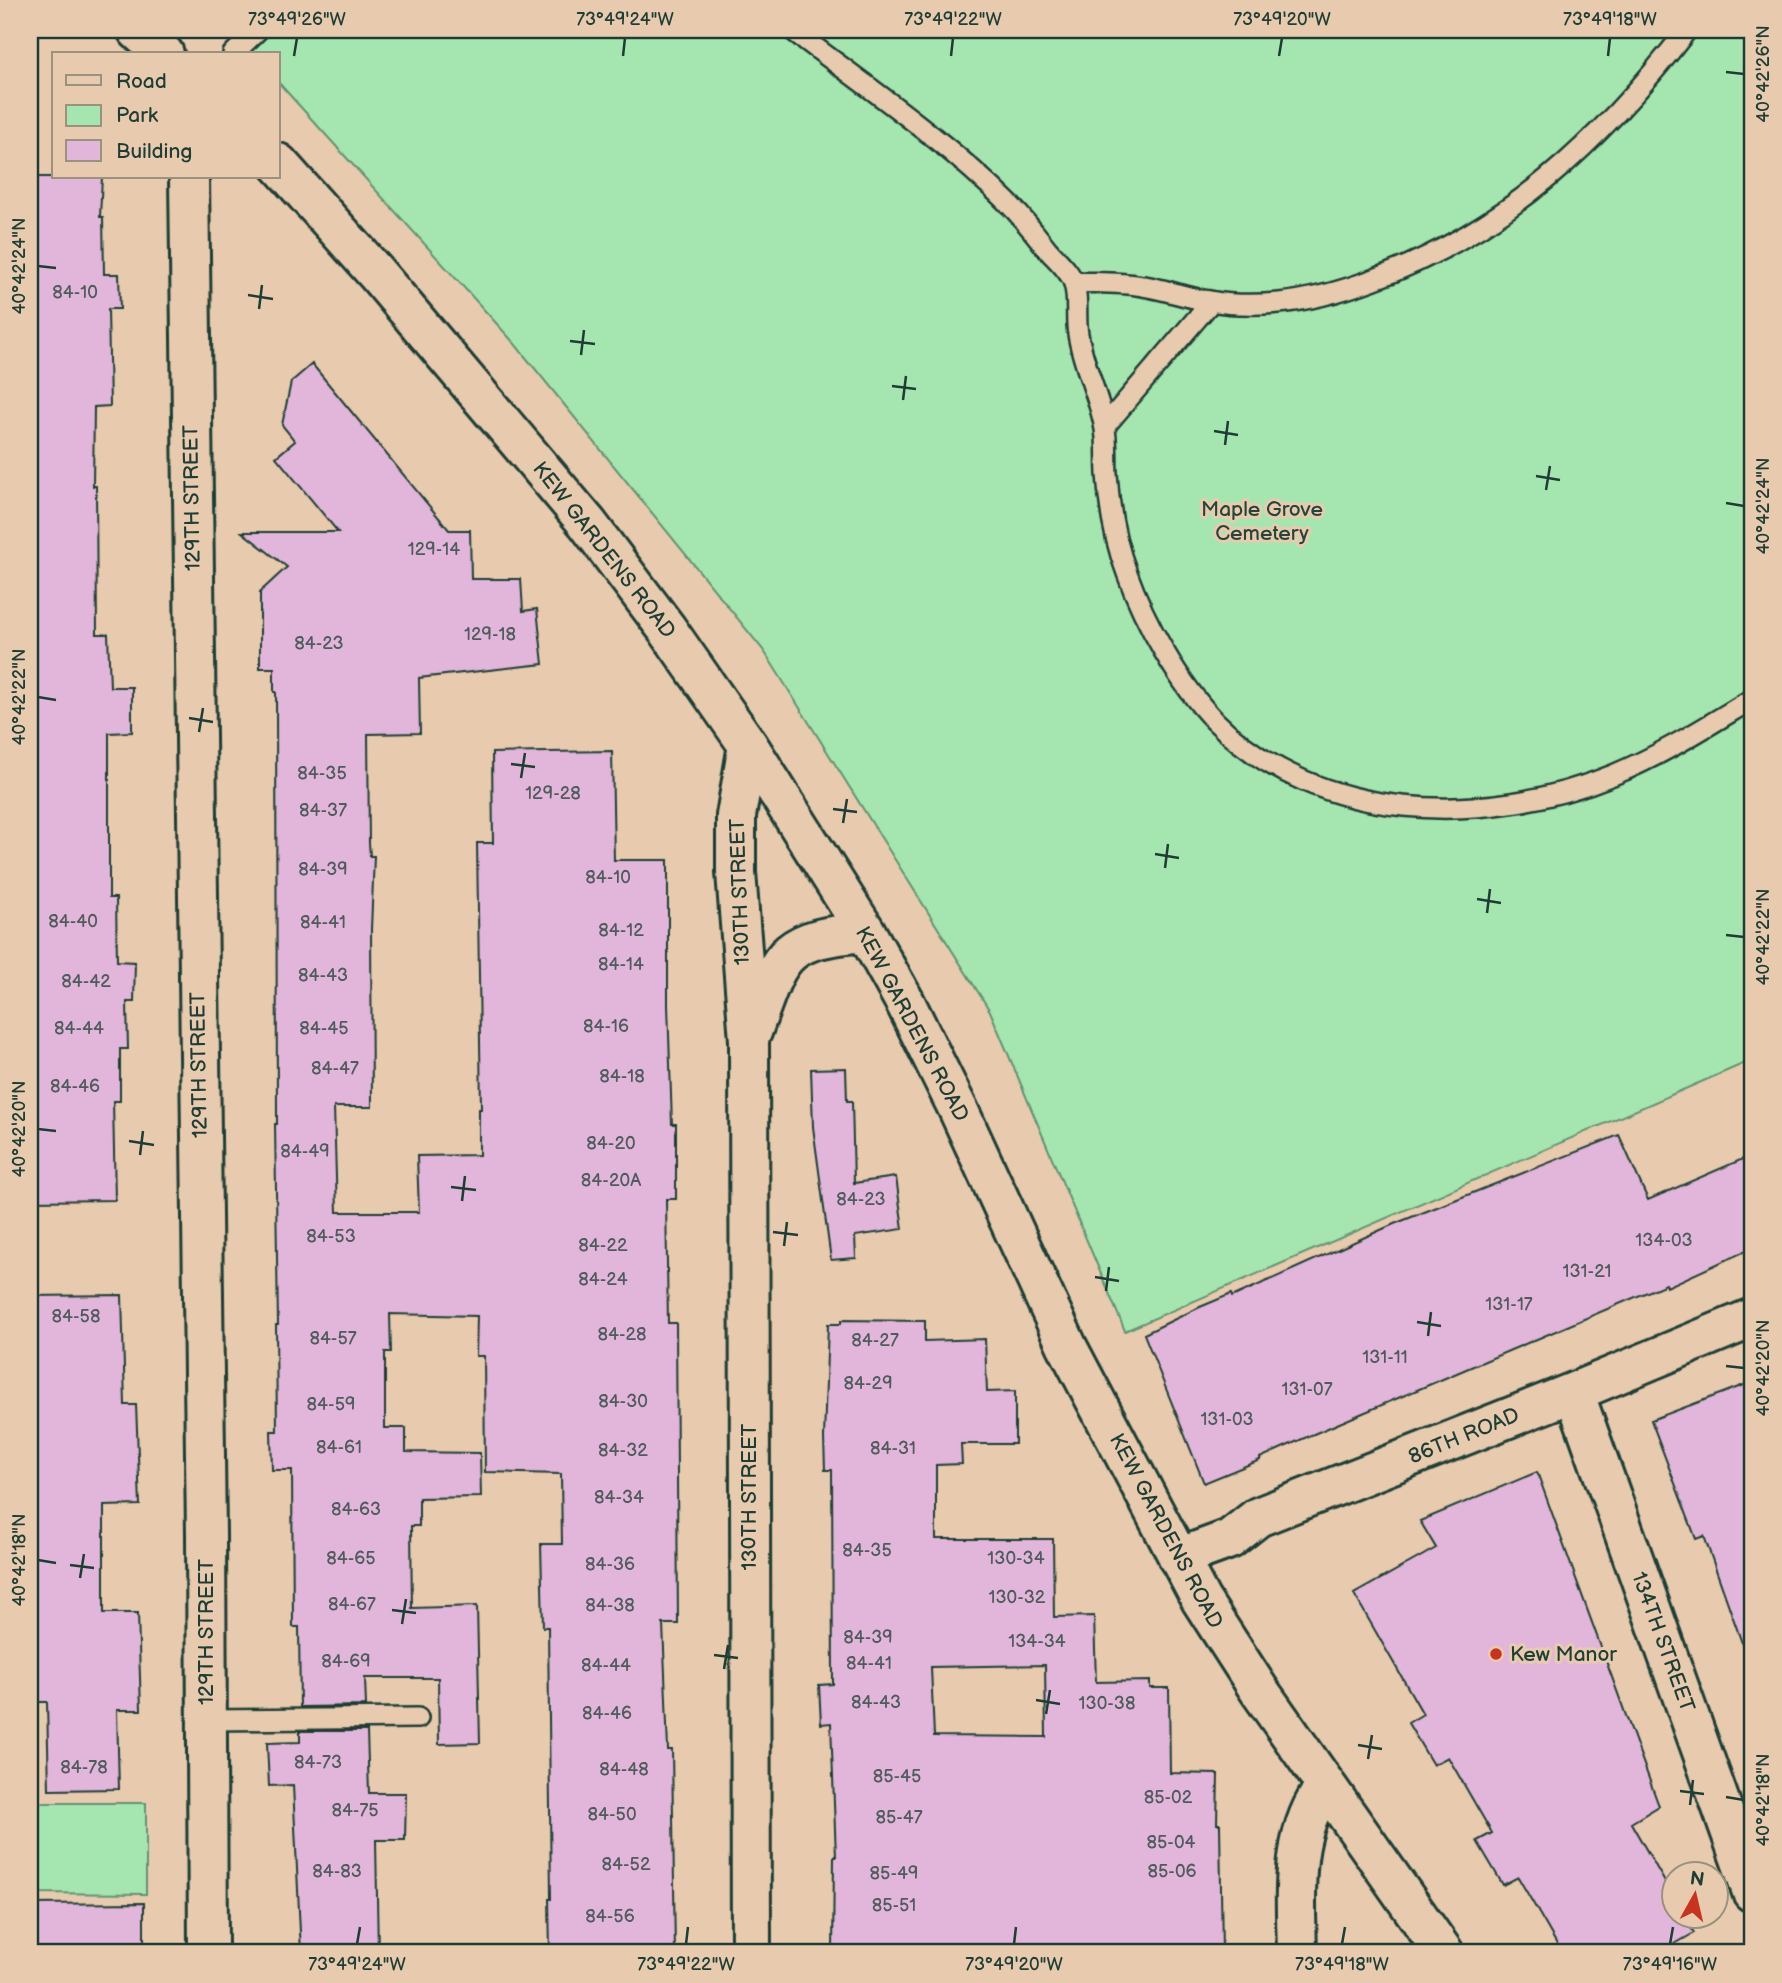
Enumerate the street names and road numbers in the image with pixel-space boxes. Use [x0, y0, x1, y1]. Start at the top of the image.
street label: 129TH STREET [178, 424, 206, 571]
street label: KEW GARDENS ROAD [527, 457, 681, 643]
street label: 130TH STREET [725, 818, 755, 966]
street label: KEW GARDENS ROAD [850, 922, 974, 1126]
street label: 129TH STREET [185, 991, 213, 1138]
street label: 86TH ROAD [1405, 1402, 1523, 1470]
street label: 130TH STREET [737, 1423, 762, 1570]
street label: KEW GARDENS ROAD [1104, 1429, 1228, 1633]
street label: 129TH STREET [194, 1559, 219, 1705]
street label: 134TH STREET [1626, 1569, 1700, 1716]

